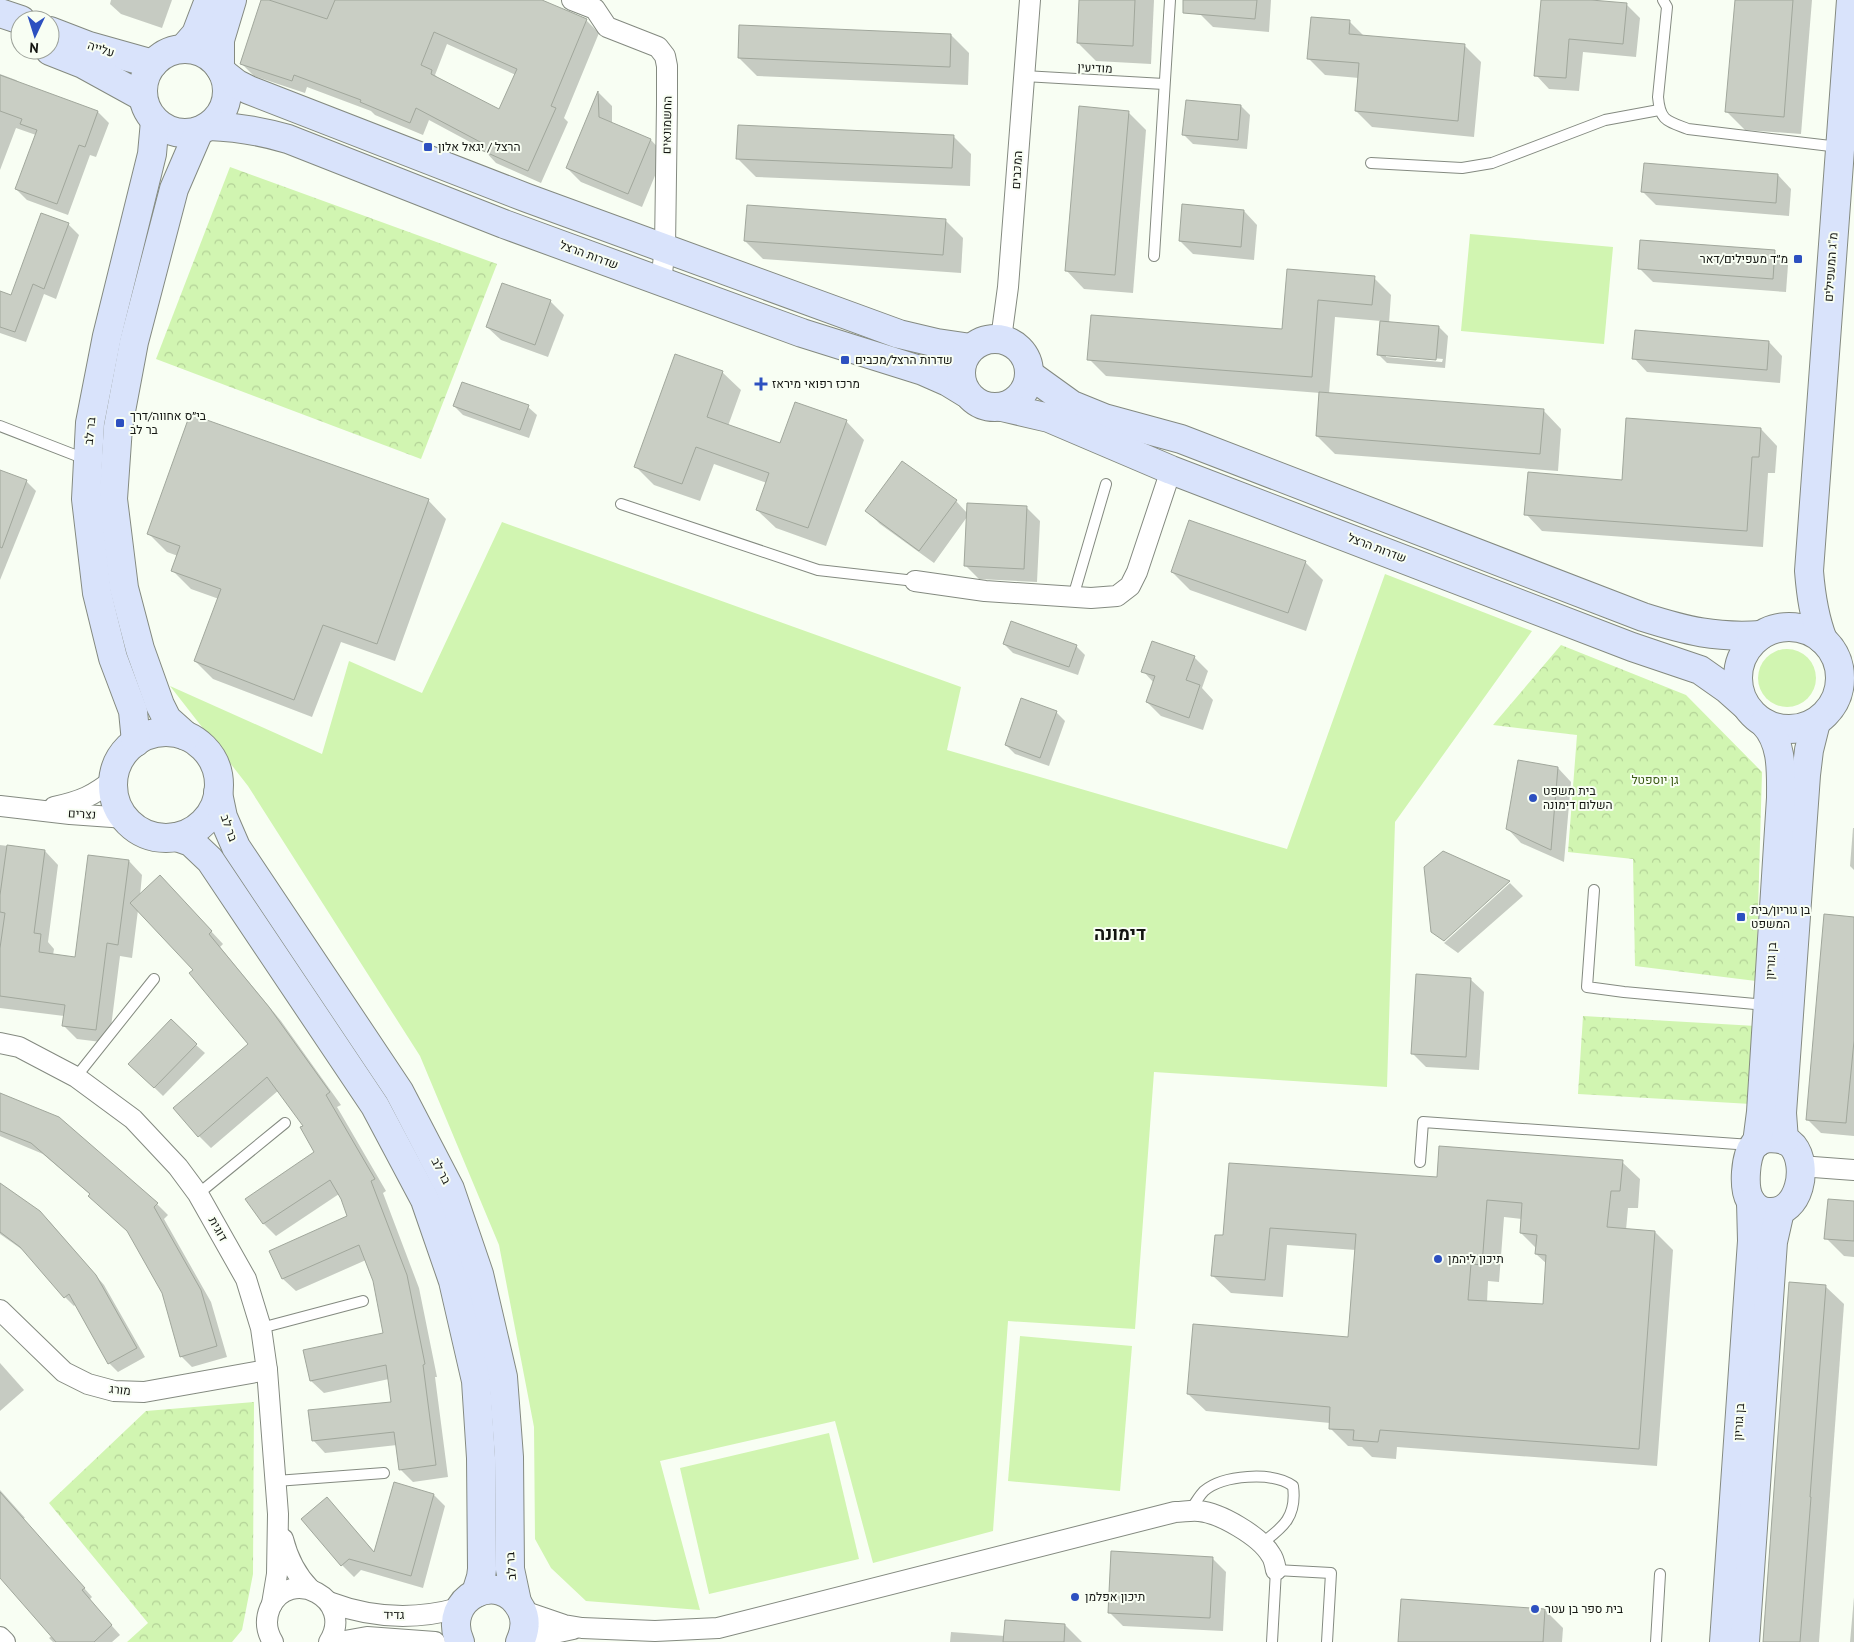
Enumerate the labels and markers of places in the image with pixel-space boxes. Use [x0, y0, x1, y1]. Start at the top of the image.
place label: הרצל / יגאל אלון [438, 139, 521, 154]
marker: הרצל / יגאל אלון [422, 141, 434, 153]
place label: מ״ד מעפילים/דאר [1700, 251, 1788, 266]
marker: מ״ד מעפילים/דאר [1792, 253, 1804, 265]
place label: שדרות הרצל/מכבים [855, 352, 952, 367]
marker: שדרות הרצל/מכבים [839, 354, 851, 366]
place label: מרכז רפואי מיראז [772, 376, 860, 391]
marker: מרכז רפואי מיראז [754, 377, 768, 391]
place label: בי״ס אחווה/דרך בר לב [130, 408, 207, 437]
marker: בי״ס אחווה/דרך בר לב [114, 417, 126, 429]
place label: בית משפט השלום דימונה [1543, 783, 1613, 812]
marker: בית משפט השלום דימונה [1527, 792, 1539, 804]
place label: בן גוריון/בית המשפט [1751, 902, 1811, 931]
marker: בן גוריון/בית המשפט [1735, 911, 1747, 923]
place label: תיכון ליהמן [1448, 1251, 1504, 1266]
marker: תיכון ליהמן [1432, 1253, 1444, 1265]
place label: תיכון אפלמן [1085, 1589, 1145, 1604]
marker: תיכון אפלמן [1069, 1591, 1081, 1603]
place label: בית ספר בן עטר [1545, 1601, 1624, 1616]
marker: בית ספר בן עטר [1529, 1603, 1541, 1615]

